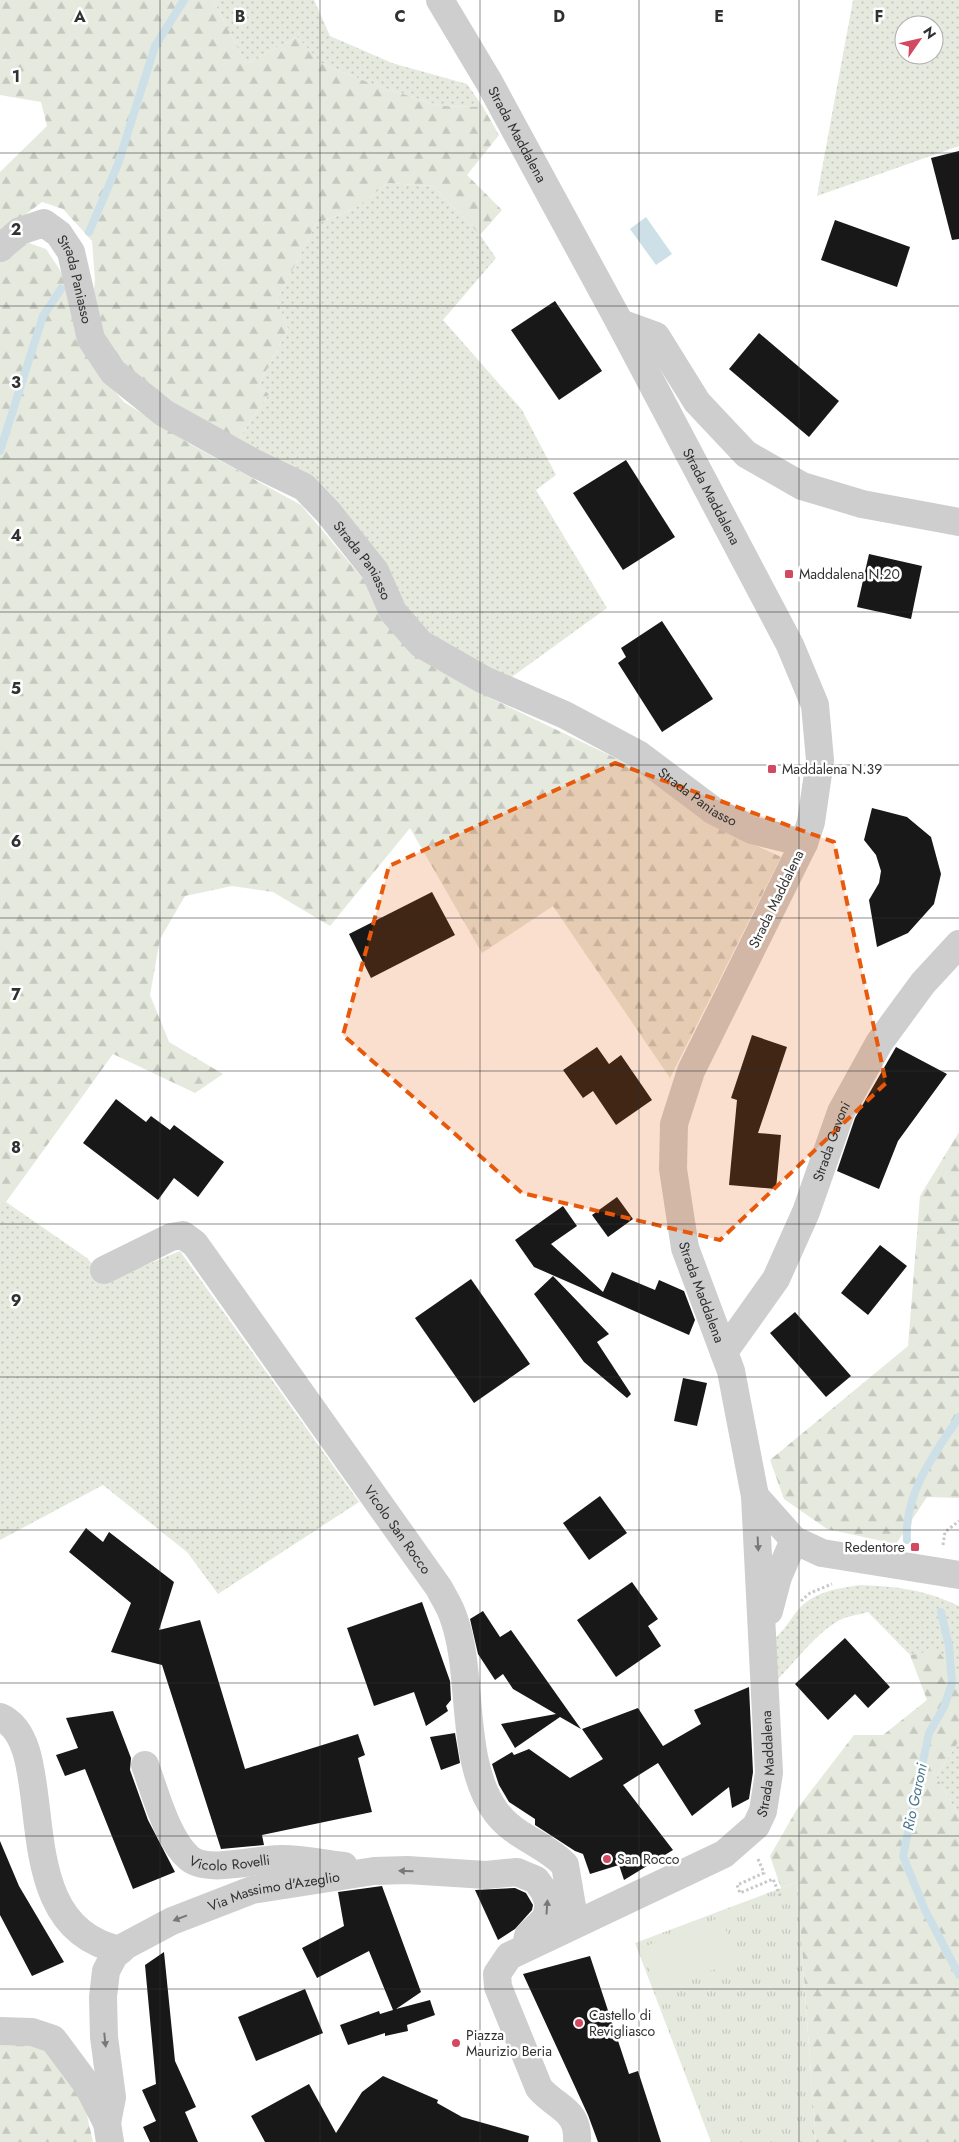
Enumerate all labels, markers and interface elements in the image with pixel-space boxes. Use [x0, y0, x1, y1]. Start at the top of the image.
text: A [73, 5, 86, 28]
text: B [235, 5, 245, 28]
text: C [394, 5, 406, 28]
text: D [553, 5, 565, 28]
text: E [714, 5, 724, 28]
text: F [875, 5, 883, 28]
north arrow [894, 15, 944, 65]
text: N [918, 23, 941, 43]
text: 1 [12, 65, 20, 88]
street label: Strada Maddalena [483, 83, 552, 186]
text: 2 [11, 218, 21, 241]
street label: Strada Paniasso [52, 231, 97, 326]
text: 3 [11, 371, 21, 394]
street label: Strada Maddalena [678, 445, 745, 548]
street label: Strada Paniasso [329, 516, 397, 603]
text: 4 [10, 524, 22, 547]
place label: Maddalena N.20 [799, 564, 900, 584]
marker: Maddalena N.20 [783, 568, 795, 580]
text: 5 [11, 677, 21, 700]
place label: Maddalena N.39 [782, 759, 882, 779]
street label: Strada Paniasso [654, 762, 741, 831]
marker: Maddalena N.39 [766, 763, 778, 775]
text: 6 [11, 830, 21, 853]
street label: Strada Maddalena [744, 847, 808, 951]
text: 7 [11, 983, 21, 1006]
street label: Strada Gavoni [808, 1098, 855, 1184]
text: 8 [11, 1136, 21, 1159]
street label: Strada Maddalena [674, 1240, 730, 1346]
text: 9 [11, 1289, 21, 1312]
street label: Vicolo San Rocco [359, 1481, 436, 1578]
one-way arrow [755, 1537, 763, 1553]
place label: Redentore [845, 1537, 905, 1557]
marker: Redentore [909, 1541, 921, 1553]
street label: Strada Maddalena [751, 1710, 779, 1820]
water label: Rio Garoni [897, 1761, 933, 1833]
place label: San Rocco [617, 1849, 680, 1869]
street label: Vicolo Rovelli [186, 1850, 271, 1875]
marker: San Rocco [601, 1853, 613, 1865]
street label: Via Massimo d'Azeglio [205, 1866, 341, 1916]
one-way arrow [397, 1867, 413, 1875]
one-way arrow [543, 1898, 551, 1914]
one-way arrow [172, 1914, 187, 1922]
place label: Castello di Revigliasco [589, 2005, 656, 2041]
marker: Castello di Revigliasco [573, 2017, 585, 2029]
place label: Piazza Maurizio Beria [466, 2025, 552, 2061]
one-way arrow [101, 2032, 109, 2048]
marker: Piazza Maurizio Beria [450, 2037, 462, 2049]

